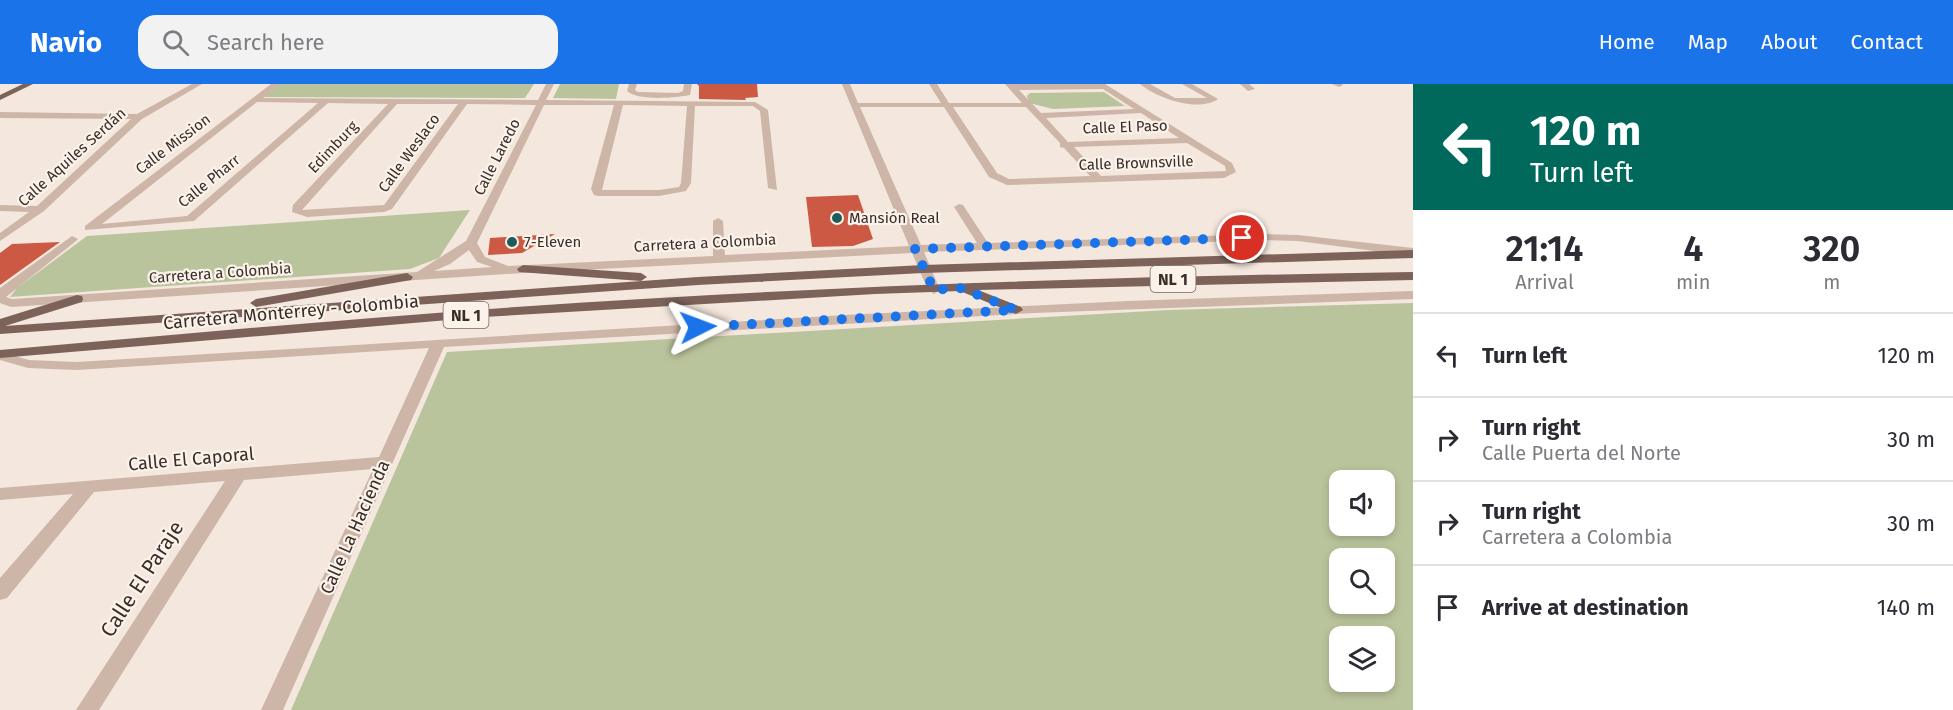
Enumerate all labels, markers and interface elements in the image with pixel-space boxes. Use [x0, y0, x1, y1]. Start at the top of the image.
search box [138, 15, 558, 69]
text: Navio [30, 26, 102, 59]
icon: search [159, 26, 192, 59]
text: Search here [207, 29, 325, 56]
text: Home [1599, 29, 1655, 55]
text: Map [1688, 29, 1728, 55]
text: About [1761, 29, 1818, 55]
text: Contact [1851, 29, 1923, 55]
street label: Calle Aquiles Serdán [14, 104, 130, 210]
text: 120 m [1530, 106, 1641, 156]
icon: left [1431, 108, 1509, 186]
street label: Calle Mission [132, 110, 214, 178]
street label: Calle Weslaco [374, 110, 444, 196]
street label: Calle Laredo [470, 116, 524, 198]
street label: Edimburg [304, 117, 362, 177]
street label: Calle El Paso [1082, 117, 1168, 137]
street label: Calle Pharr [175, 151, 244, 211]
street label: Calle Brownsville [1078, 152, 1194, 174]
text: Turn left [1530, 157, 1633, 189]
place label: Mansión Real [849, 209, 940, 227]
marker: Mansión Real [830, 211, 844, 225]
pin [1216, 212, 1267, 263]
icon: arrive [1225, 221, 1258, 254]
text: 21:14 [1506, 227, 1583, 271]
text: 4 [1683, 227, 1703, 271]
text: 320 [1803, 227, 1860, 271]
street label: Carretera a Colombia [633, 230, 777, 256]
place label: 7-Eleven [524, 233, 581, 251]
marker: 7-Eleven [505, 235, 519, 249]
street label: Carretera a Colombia [148, 259, 292, 287]
road number: NL 1 [1150, 266, 1196, 292]
text: Arrival [1515, 270, 1574, 294]
text: min [1676, 270, 1710, 294]
text: m [1823, 270, 1840, 294]
street label: Carretera Monterrey - Colombia [162, 290, 420, 334]
position arrow [666, 295, 730, 359]
road number: NL 1 [444, 302, 488, 328]
icon: left [1431, 339, 1464, 372]
text: Turn left [1482, 342, 1567, 369]
text: 120 m [1878, 342, 1935, 369]
text: Turn right [1482, 414, 1581, 441]
icon: right [1431, 423, 1464, 456]
text: 30 m [1887, 426, 1935, 453]
text: Calle Puerta del Norte [1482, 441, 1681, 465]
street label: Calle El Caporal [127, 443, 255, 475]
street label: Calle La Hacienda [316, 457, 394, 597]
map controls [1329, 470, 1395, 692]
button: sound [1329, 470, 1395, 536]
text: Turn right [1482, 498, 1581, 525]
icon: right [1431, 507, 1464, 540]
text: 30 m [1887, 510, 1935, 537]
street label: Calle El Paraje [95, 516, 189, 642]
text: Carretera a Colombia [1482, 525, 1672, 549]
button: search [1329, 548, 1395, 614]
icon: arrive [1431, 591, 1464, 624]
text: Arrive at destination [1482, 594, 1689, 621]
text: 140 m [1877, 594, 1935, 621]
button: layers [1329, 626, 1395, 692]

